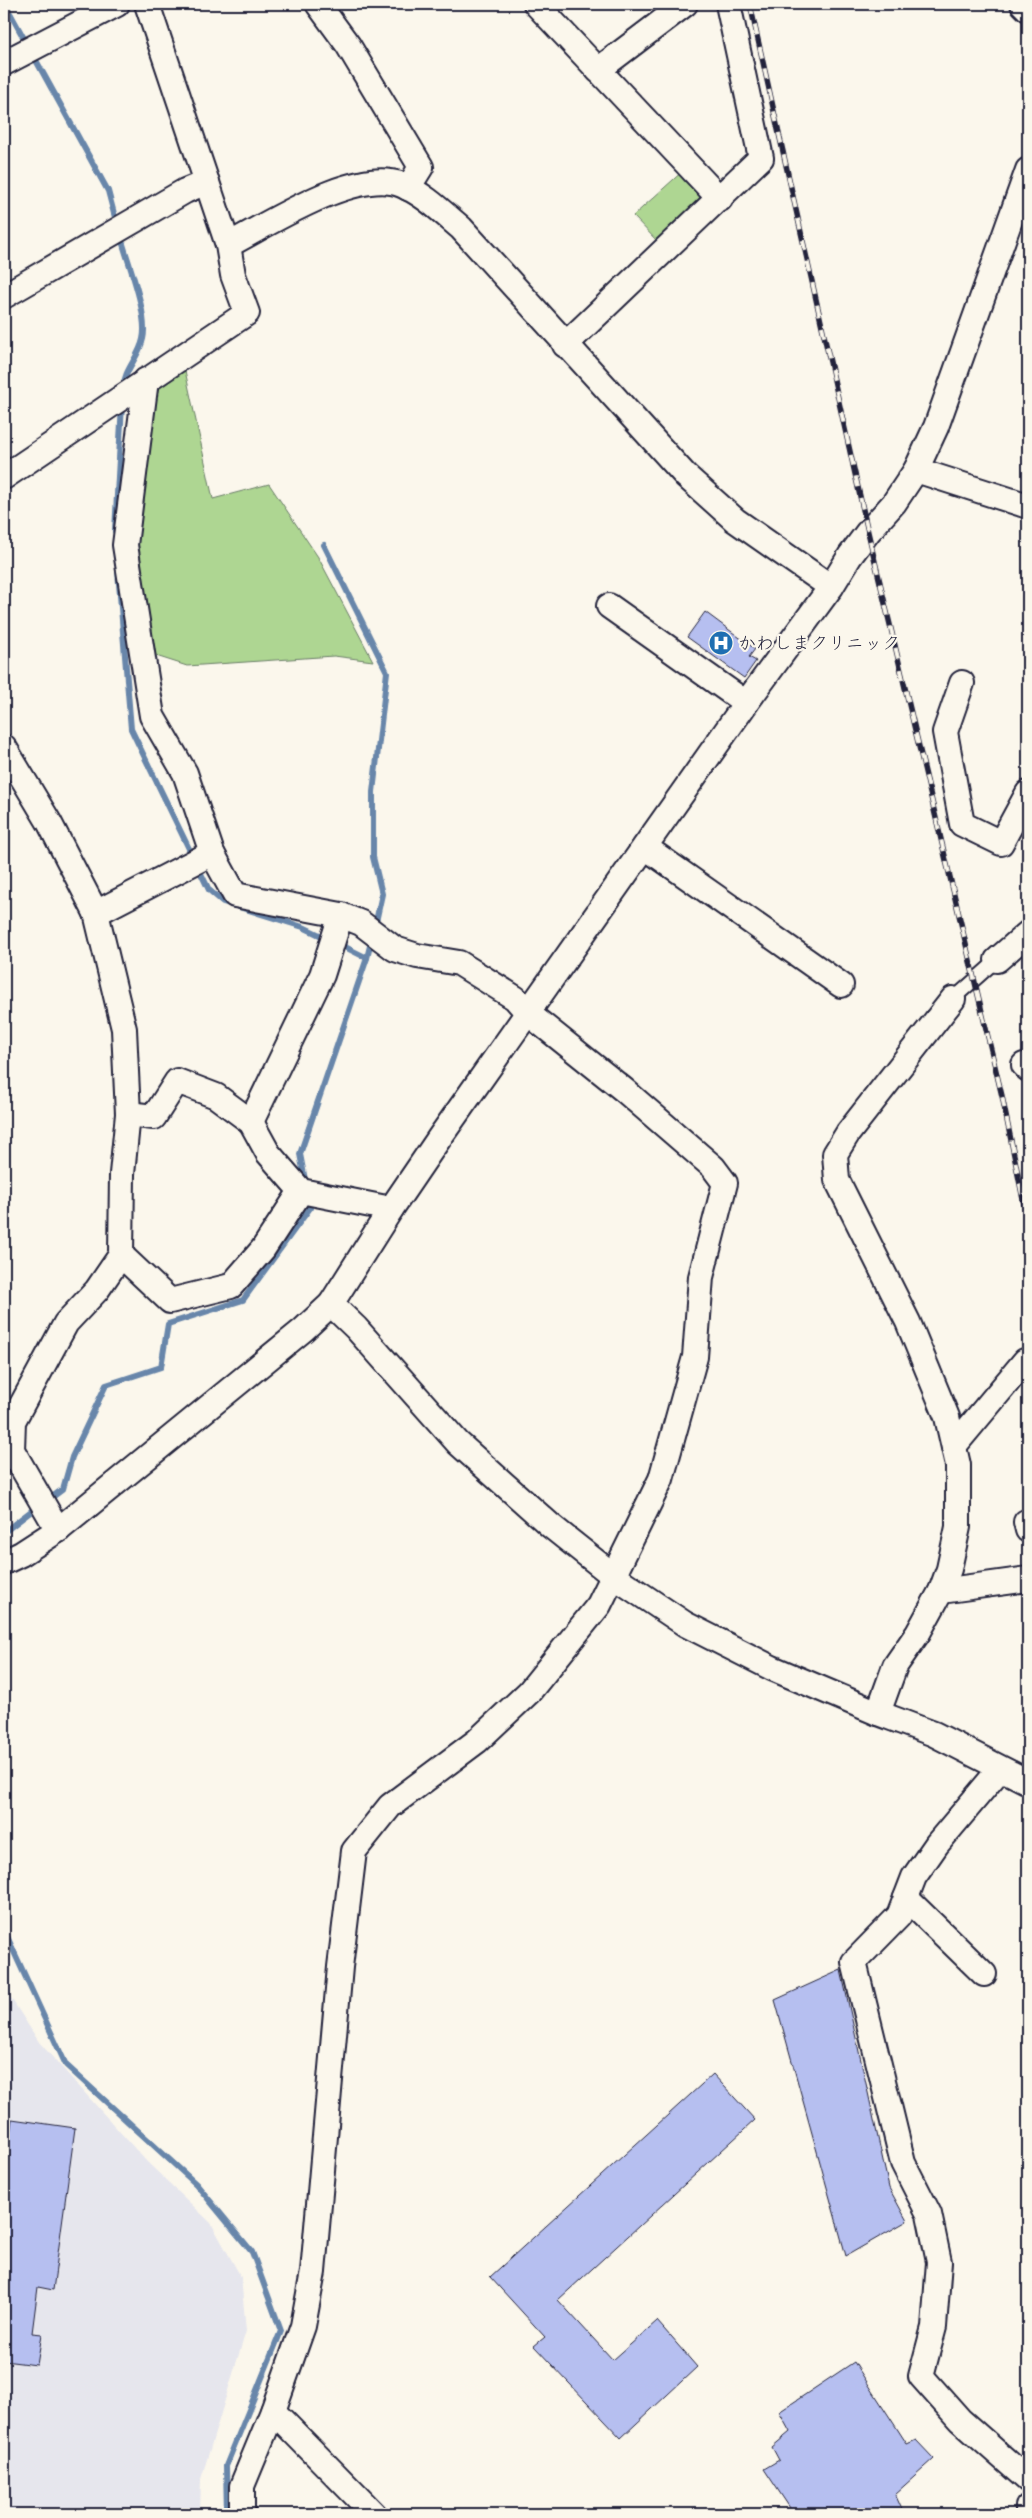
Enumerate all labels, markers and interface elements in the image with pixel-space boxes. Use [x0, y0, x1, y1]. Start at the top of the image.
hospital icon: かわしまクリニック [708, 630, 734, 656]
place label: かわしまクリニック [738, 630, 900, 654]

